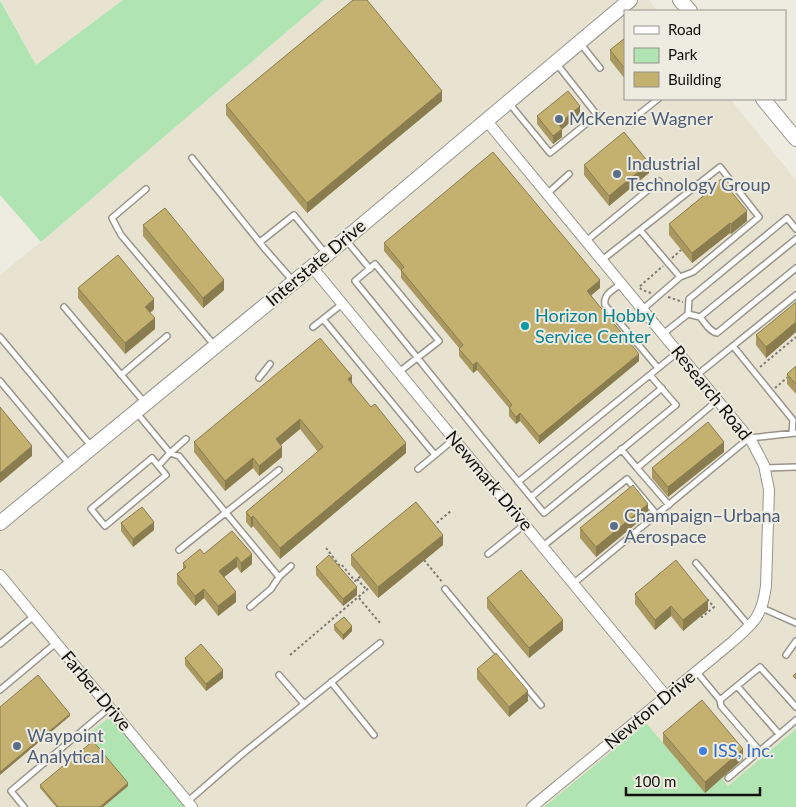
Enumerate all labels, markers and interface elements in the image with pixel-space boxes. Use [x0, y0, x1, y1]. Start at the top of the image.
legend [624, 10, 786, 100]
text: Road [668, 20, 701, 38]
text: Park [668, 45, 698, 63]
text: Building [668, 70, 721, 88]
place label: McKenzie Wagner [569, 107, 714, 129]
marker: McKenzie Wagner [553, 113, 565, 125]
place label: Industrial Technology Group [627, 152, 771, 195]
marker: Industrial Technology Group [611, 168, 623, 180]
street label: Interstate Drive [261, 214, 370, 310]
place label: Horizon Hobby Service Center [535, 304, 656, 347]
marker: Horizon Hobby Service Center [519, 320, 531, 332]
street label: Research Road [667, 340, 757, 444]
street label: Newmark Drive [441, 426, 538, 535]
place label: Champaign–Urbana Aerospace [624, 504, 781, 547]
marker: Champaign–Urbana Aerospace [608, 520, 620, 532]
street label: Farber Drive [57, 646, 137, 735]
street label: Newton Drive [600, 665, 699, 753]
place label: Waypoint Analytical [27, 724, 105, 767]
place label: ISS, Inc. [713, 739, 774, 761]
marker: Waypoint Analytical [11, 740, 23, 752]
marker: ISS, Inc. [697, 745, 709, 757]
scale bar [626, 764, 760, 796]
text: 100 m [634, 772, 676, 790]

